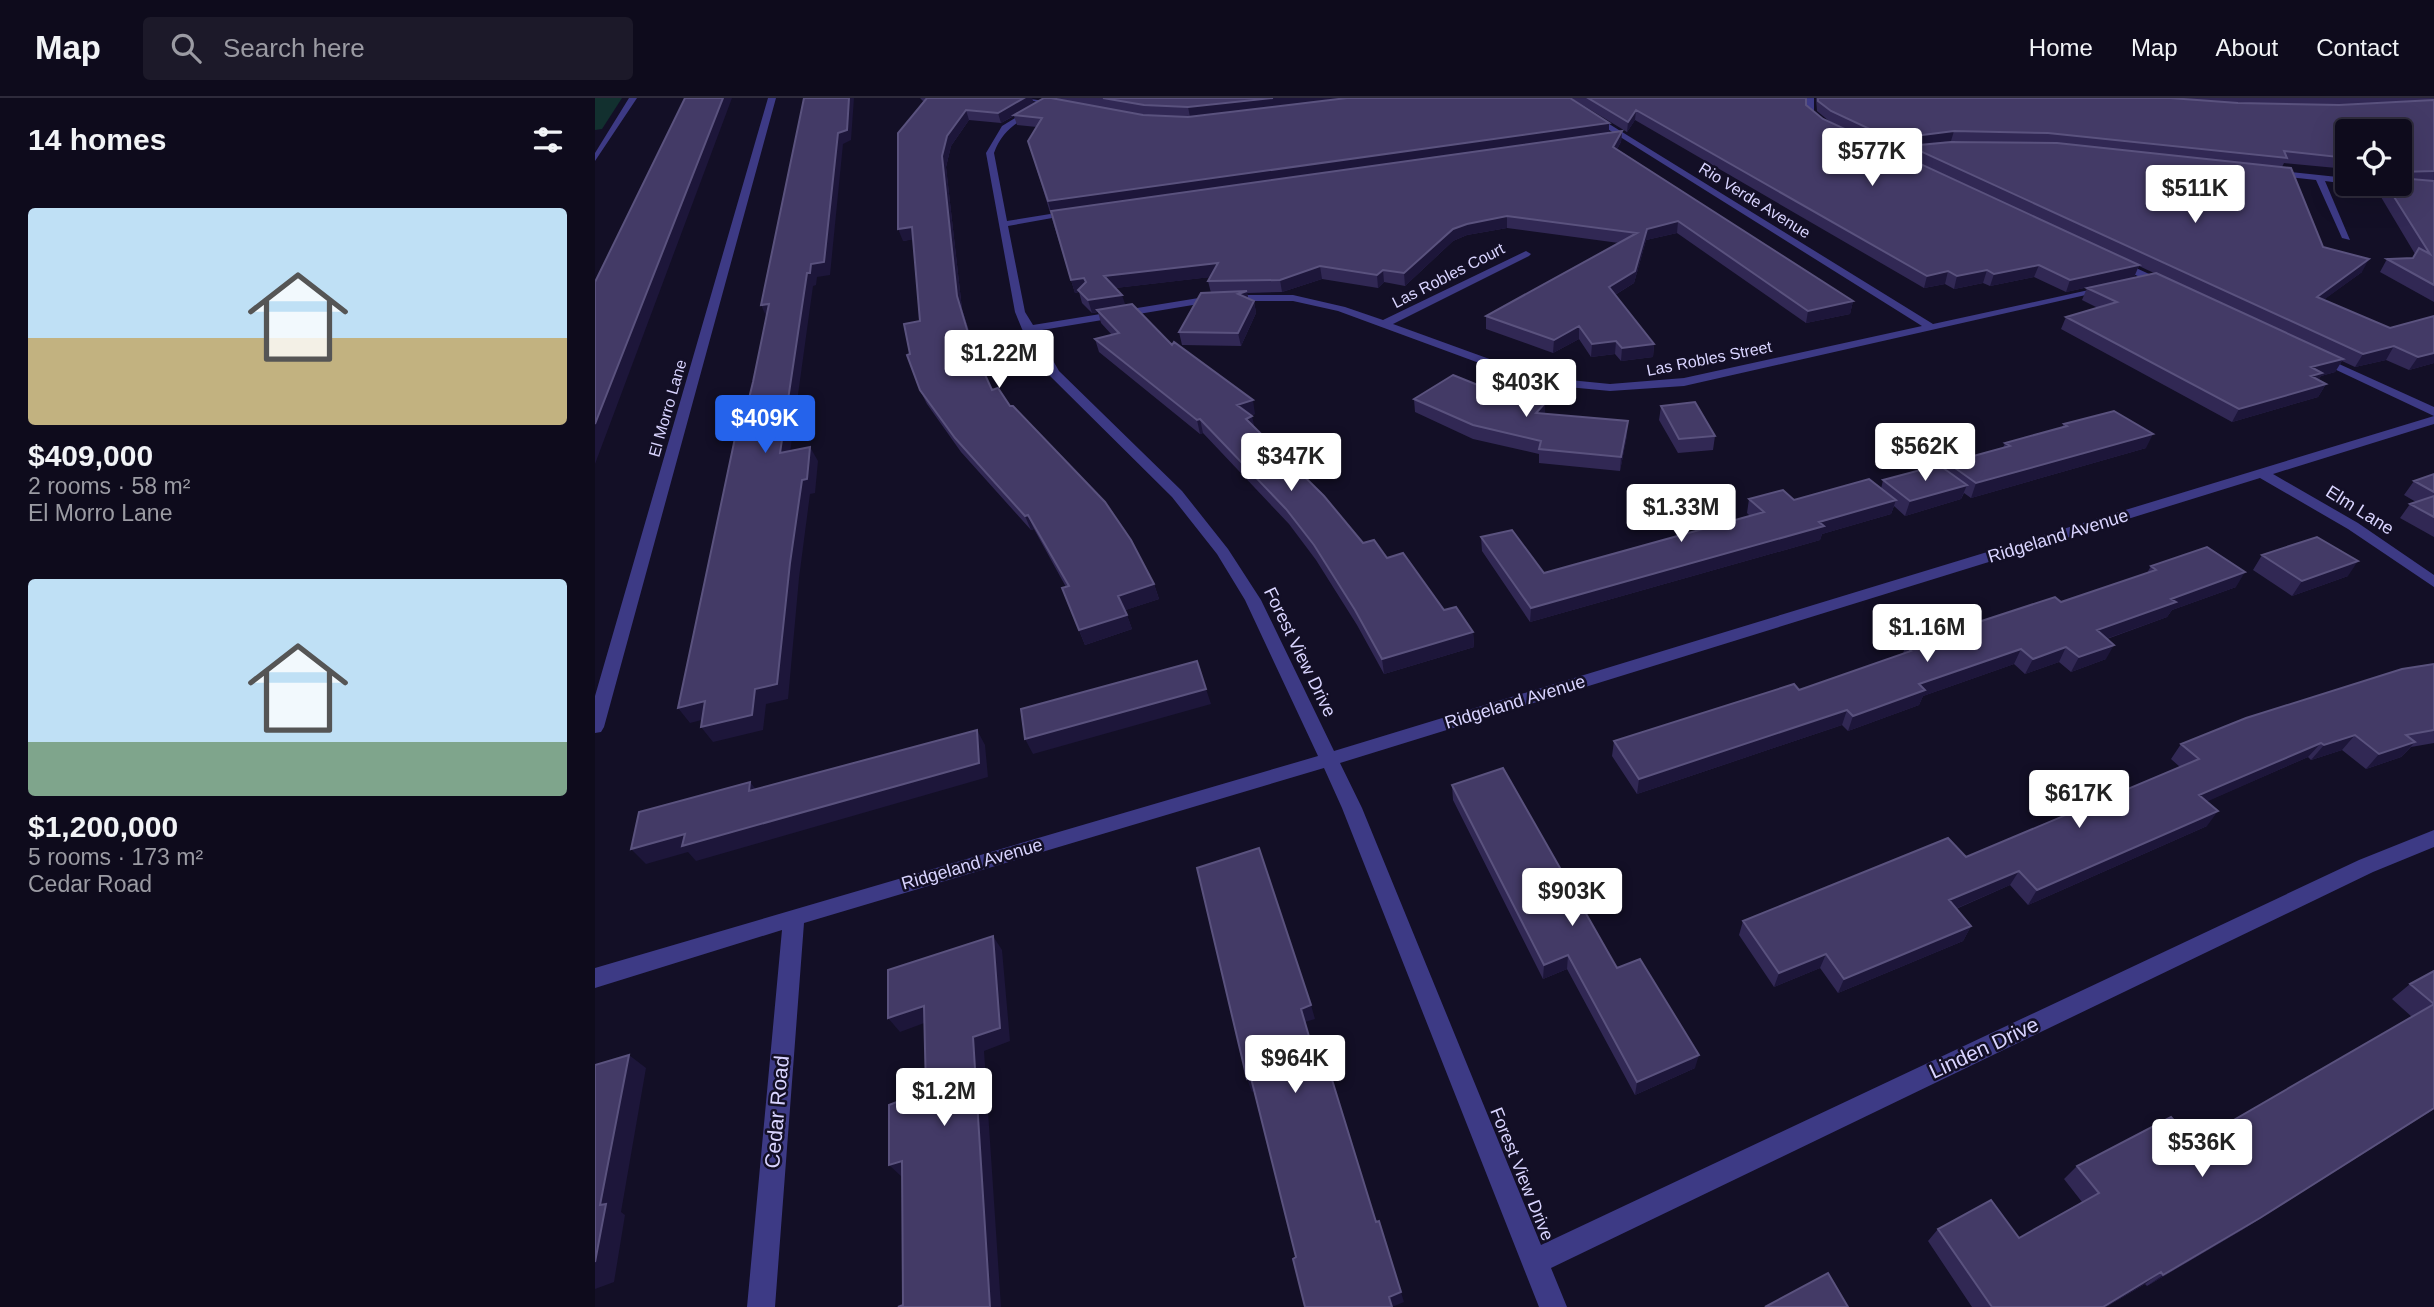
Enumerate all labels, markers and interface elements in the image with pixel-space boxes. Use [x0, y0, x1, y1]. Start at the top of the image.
search box [143, 17, 633, 80]
text: Map [35, 29, 101, 66]
icon: search [167, 29, 205, 67]
text: Search here [223, 33, 365, 63]
text: Home [2029, 34, 2093, 61]
text: Map [2131, 34, 2178, 61]
text: About [2216, 34, 2278, 61]
text: Contact [2316, 34, 2399, 61]
map controls [2335, 119, 2412, 196]
button: locate [2335, 119, 2412, 196]
icon: filters [529, 121, 567, 159]
text: 14 homes [28, 123, 166, 156]
pin: $577K [1823, 129, 1921, 188]
text: $577K [1838, 138, 1906, 164]
street label: Rio Verde Avenue [1696, 159, 1814, 242]
pin: $511K [2146, 166, 2244, 225]
text: $511K [2162, 175, 2228, 201]
street label: Las Robles Court [1389, 240, 1508, 311]
icon: home [235, 254, 361, 380]
pin: $1.22M [942, 330, 1056, 390]
street label: Las Robles Street [1645, 338, 1774, 379]
text: $1.22M [961, 340, 1037, 366]
street label: El Morro Lane [645, 357, 690, 459]
pin: $403K [1477, 360, 1575, 419]
text: $403K [1492, 369, 1560, 395]
pin: $409K [716, 396, 814, 455]
text: $409K [731, 405, 799, 431]
pin: $562K [1876, 424, 1974, 483]
text: $562K [1891, 433, 1959, 459]
pin: $347K [1242, 434, 1340, 493]
text: $409,000 [28, 439, 153, 472]
text: $347K [1257, 443, 1325, 469]
text: 2 rooms · 58 m² [28, 473, 190, 499]
street label: Elm Lane [2322, 481, 2398, 539]
pin: $1.33M [1624, 484, 1738, 544]
text: $1.33M [1643, 494, 1719, 520]
text: El Morro Lane [28, 500, 172, 526]
street label: Ridgeland Avenue [1985, 505, 2131, 567]
street label: Forest View Drive [1260, 584, 1340, 720]
pin: $1.16M [1870, 604, 1984, 664]
text: $1.16M [1889, 614, 1965, 640]
icon: home [235, 625, 361, 751]
street label: Ridgeland Avenue [1442, 671, 1588, 733]
pin: $617K [2030, 770, 2128, 830]
text: $617K [2045, 780, 2113, 806]
text: $1,200,000 [28, 810, 178, 843]
street label: Ridgeland Avenue [899, 834, 1045, 894]
text: 5 rooms · 173 m² [28, 844, 203, 870]
pin: $903K [1523, 868, 1621, 928]
text: Cedar Road [28, 871, 152, 897]
text: $903K [1538, 878, 1606, 904]
street label: Linden Drive [1925, 1012, 2042, 1083]
pin: $964K [1246, 1035, 1344, 1095]
text: $964K [1261, 1045, 1329, 1071]
street label: Cedar Road [760, 1055, 793, 1169]
pin: $1.2M [895, 1068, 993, 1128]
text: $1.2M [912, 1078, 976, 1104]
street label: Forest View Drive [1486, 1105, 1558, 1243]
pin: $536K [2153, 1119, 2251, 1179]
text: $536K [2168, 1129, 2236, 1155]

